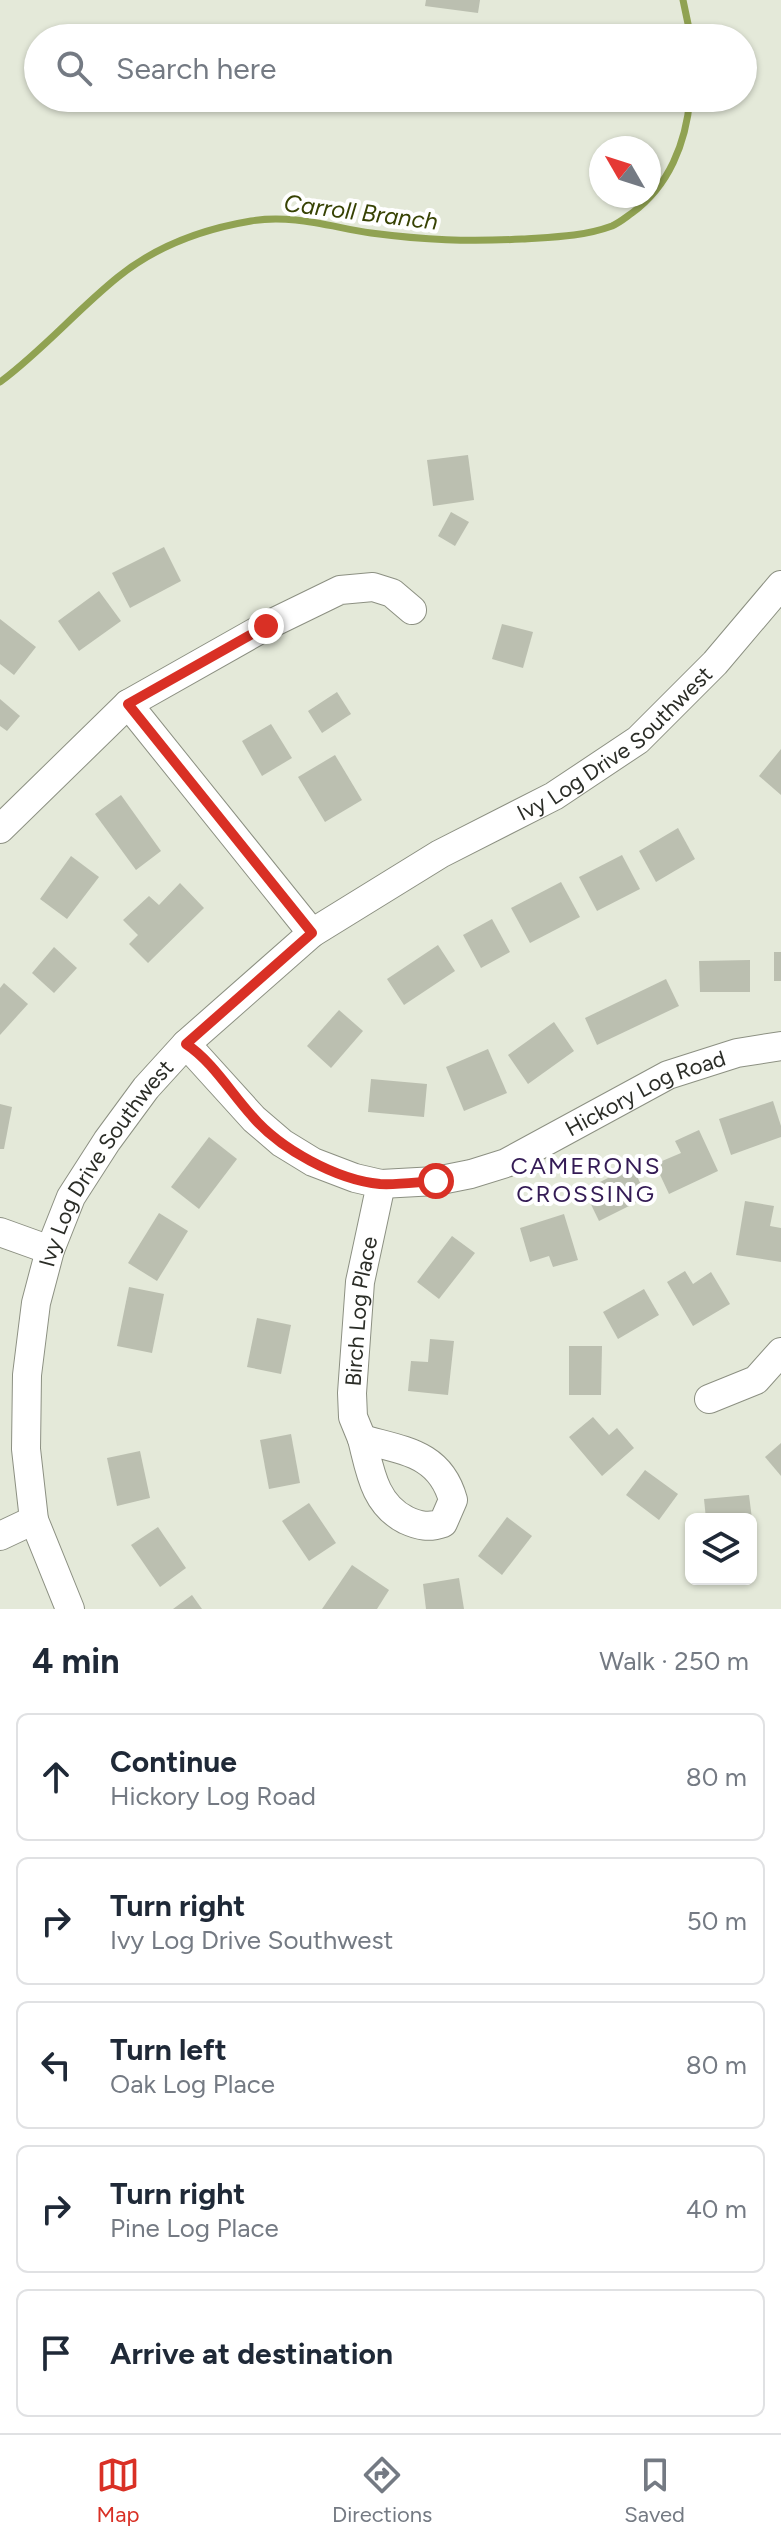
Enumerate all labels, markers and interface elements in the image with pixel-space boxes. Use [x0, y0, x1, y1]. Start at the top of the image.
search box [24, 24, 757, 112]
icon: search [52, 46, 96, 90]
text: Search here [116, 50, 276, 87]
north arrow [589, 136, 661, 208]
water label: Carroll Branch [282, 188, 440, 236]
route end [248, 608, 284, 644]
street label: Ivy Log Drive Southwest [512, 660, 718, 826]
street label: Hickory Log Road [560, 1044, 729, 1142]
street label: Ivy Log Drive Southwest [33, 1054, 179, 1270]
district label: CAMERONS CROSSING [510, 1151, 662, 1208]
route start [418, 1163, 454, 1199]
street label: Birch Log Place [339, 1234, 383, 1387]
map controls [685, 1513, 757, 1585]
button: layers [685, 1513, 757, 1585]
text: 4 min [32, 1641, 119, 1682]
text: Walk · 250 m [599, 1645, 749, 1677]
text: Continue [110, 1743, 237, 1780]
icon: ahead [34, 1755, 78, 1799]
text: 80 m [686, 1761, 747, 1793]
text: Hickory Log Road [110, 1780, 316, 1812]
text: Turn right [110, 1887, 245, 1924]
icon: right [34, 1899, 78, 1943]
text: 50 m [687, 1905, 747, 1937]
text: Ivy Log Drive Southwest [110, 1924, 393, 1956]
text: Turn left [110, 2031, 227, 2068]
icon: left [34, 2043, 78, 2087]
text: 80 m [686, 2049, 747, 2081]
text: Oak Log Place [110, 2068, 275, 2100]
text: Turn right [110, 2175, 245, 2212]
icon: right [34, 2187, 78, 2231]
text: 40 m [686, 2193, 747, 2225]
text: Pine Log Place [110, 2212, 279, 2244]
icon: arrive [34, 2331, 78, 2375]
text: Arrive at destination [110, 2335, 393, 2372]
tab: Map [96, 2453, 140, 2528]
tab: Directions [332, 2453, 432, 2528]
tab: Saved [624, 2453, 685, 2528]

